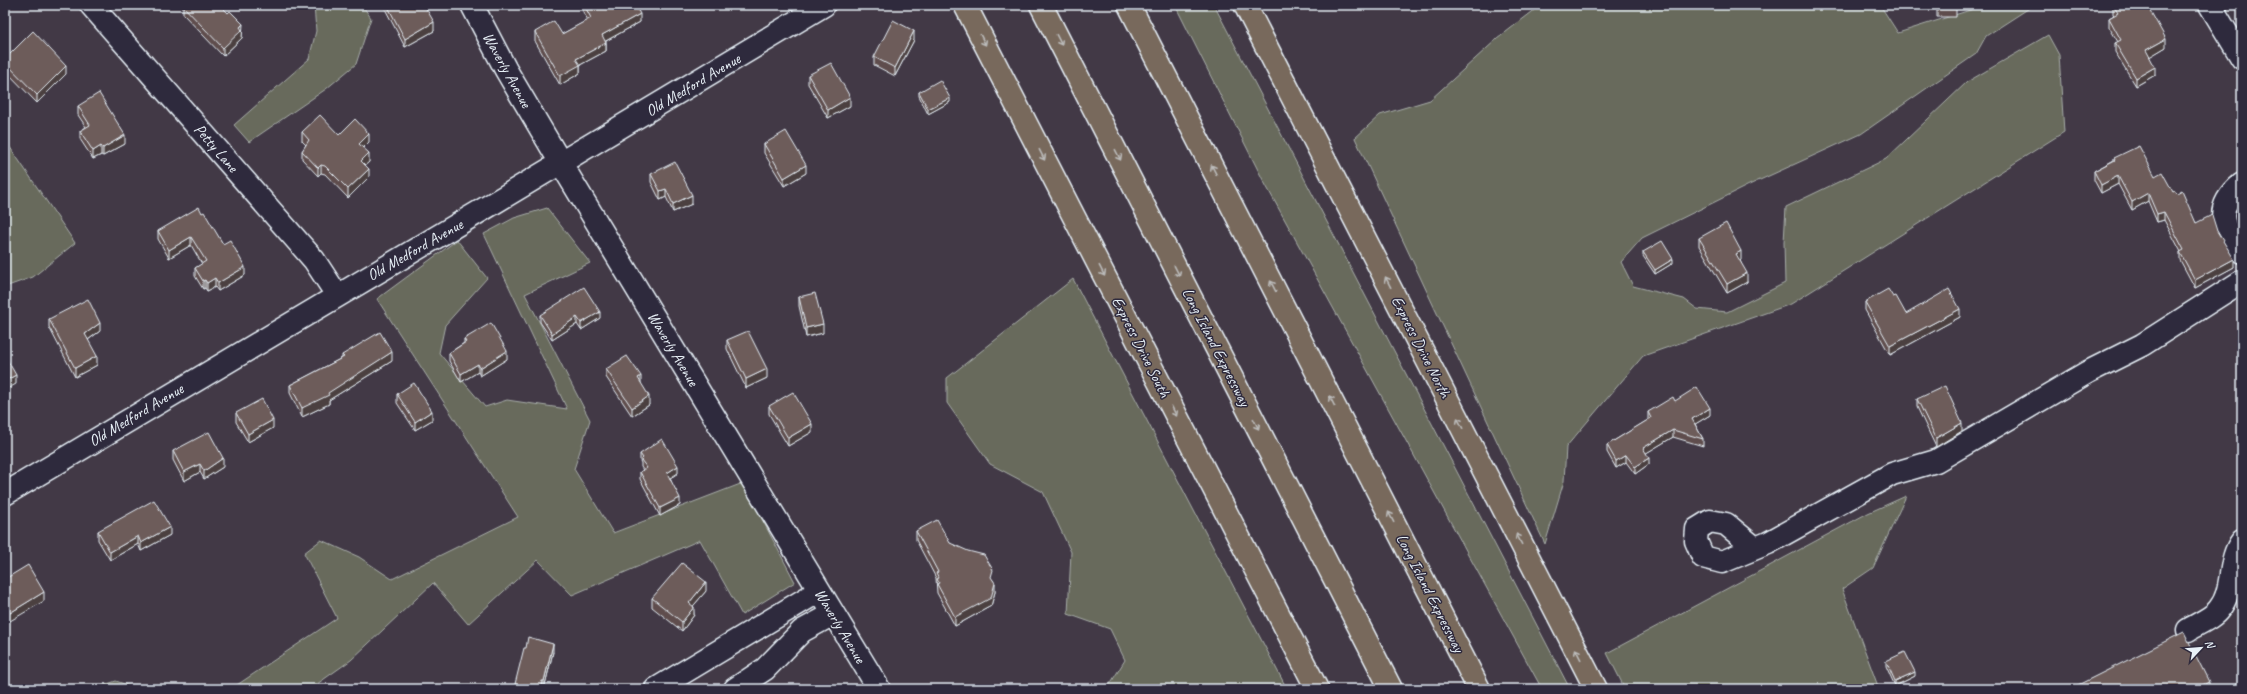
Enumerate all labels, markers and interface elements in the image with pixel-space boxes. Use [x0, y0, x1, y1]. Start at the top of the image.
street label: Waverly Avenue [478, 29, 537, 113]
one-way arrow [980, 33, 987, 45]
one-way arrow [1056, 33, 1063, 45]
street label: Old Medford Avenue [642, 48, 746, 121]
street label: Petty Lane [189, 120, 244, 178]
one-way arrow [1039, 149, 1047, 161]
one-way arrow [1115, 149, 1122, 161]
one-way arrow [1210, 164, 1217, 176]
street label: Old Medford Avenue [364, 214, 468, 285]
one-way arrow [1099, 265, 1106, 277]
one-way arrow [1174, 265, 1181, 277]
one-way arrow [1383, 277, 1391, 289]
one-way arrow [1269, 280, 1276, 292]
street label: Long Island Expressway [1178, 284, 1255, 411]
street label: Express Drive South [1107, 293, 1175, 401]
street label: Express Drive North [1387, 293, 1456, 403]
street label: Waverly Avenue [643, 308, 704, 391]
street label: Old Medford Avenue [85, 378, 189, 451]
one-way arrow [1328, 396, 1335, 408]
one-way arrow [1171, 405, 1178, 417]
one-way arrow [1455, 417, 1463, 429]
one-way arrow [1252, 418, 1260, 430]
one-way arrow [1387, 511, 1395, 523]
street label: Long Island Expressway [1392, 530, 1469, 657]
one-way arrow [1515, 533, 1522, 545]
street label: Waverly Avenue [810, 585, 871, 668]
north arrow [2181, 628, 2221, 668]
text: N [2202, 637, 2219, 652]
one-way arrow [1574, 649, 1581, 661]

